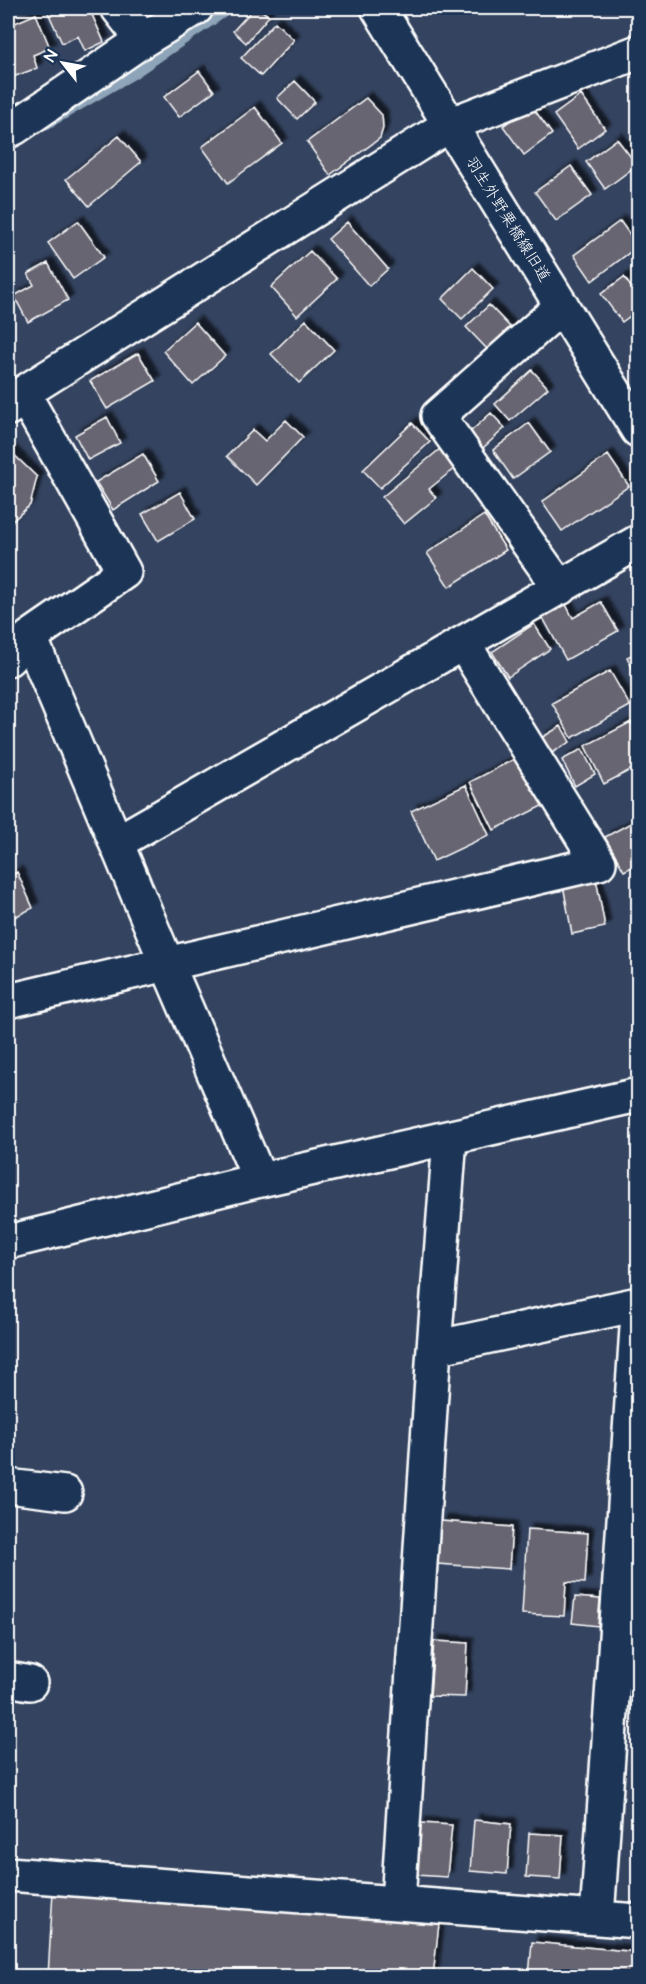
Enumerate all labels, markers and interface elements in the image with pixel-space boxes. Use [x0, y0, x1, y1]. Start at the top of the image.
north arrow [33, 33, 93, 93]
text: N [39, 46, 63, 66]
street label: 羽生外野栗橋線旧道 [461, 152, 555, 286]

